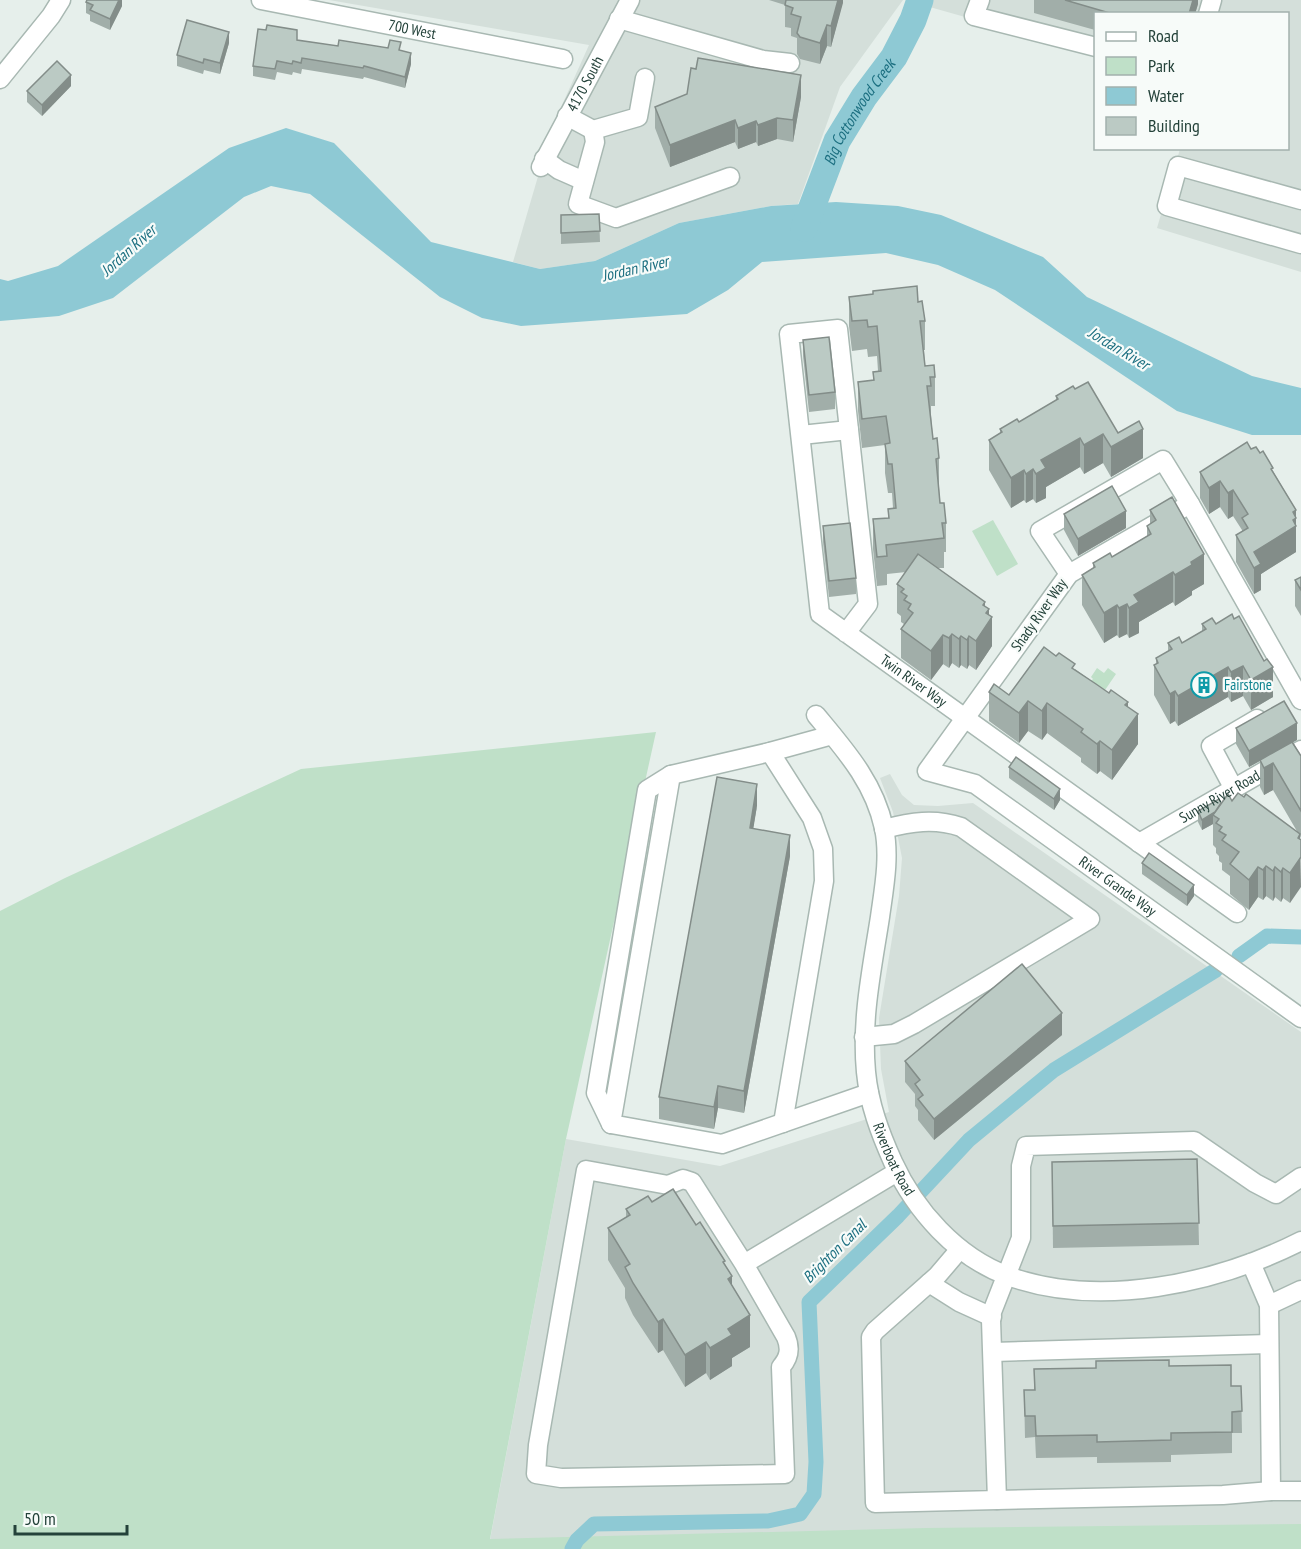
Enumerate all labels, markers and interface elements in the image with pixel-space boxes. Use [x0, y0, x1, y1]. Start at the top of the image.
legend [1094, 12, 1289, 150]
street label: 700 West [387, 15, 438, 43]
text: Road [1148, 24, 1179, 47]
street label: 4170 South [562, 53, 607, 115]
water label: Big Cottonwood Creek [819, 53, 900, 168]
text: Park [1148, 54, 1175, 77]
text: Water [1148, 84, 1184, 107]
text: Building [1148, 114, 1200, 137]
water label: Jordan River [96, 218, 162, 281]
water label: Jordan River [599, 250, 673, 286]
water label: Jordan River [1084, 322, 1155, 375]
street label: Shady River Way [1007, 574, 1071, 655]
street label: Twin River Way [877, 650, 951, 711]
building icon: Fairstone [1189, 670, 1219, 700]
place label: Fairstone [1224, 675, 1272, 694]
street label: Sunny River Road [1176, 766, 1263, 827]
street label: River Grande Way [1076, 852, 1161, 920]
street label: Riverboat Road [869, 1120, 919, 1199]
water label: Brighton Canal [798, 1214, 871, 1287]
scale bar [15, 1498, 128, 1536]
text: 50 m [24, 1507, 56, 1530]

